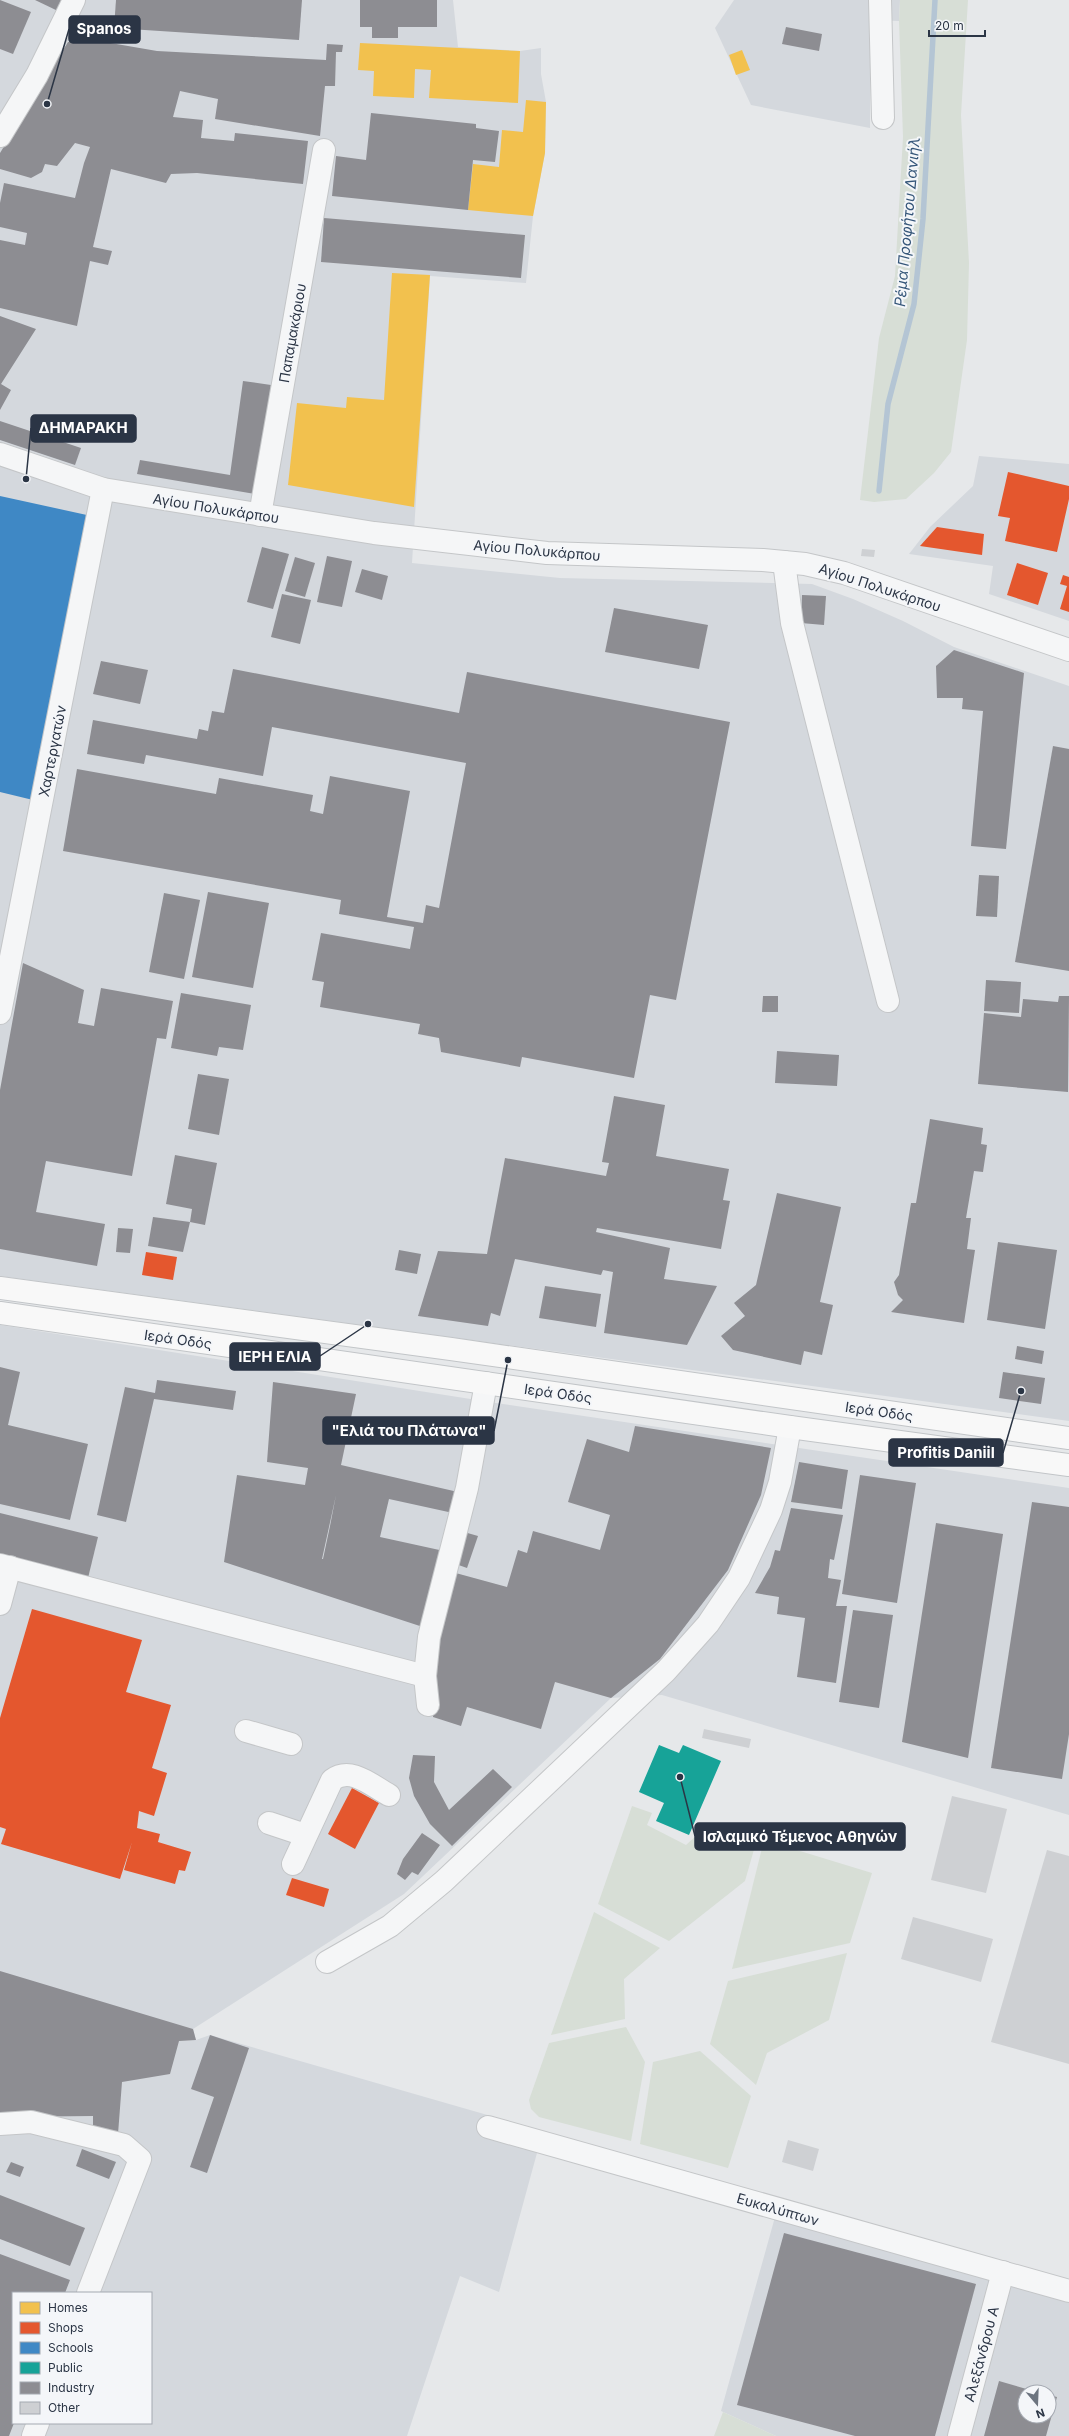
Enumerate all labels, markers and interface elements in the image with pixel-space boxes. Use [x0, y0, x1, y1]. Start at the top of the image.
scale bar [929, 12, 985, 38]
callout: Spanos [69, 16, 140, 43]
text: 20 m [935, 18, 964, 33]
text: Spanos [76, 19, 132, 38]
water label: Ρέμα Προφήτου Δανιήλ [890, 136, 924, 308]
street label: Παπαμακάριου [275, 282, 309, 384]
callout: ΔΗΜΑΡΑΚΗ [31, 415, 136, 442]
text: ΔΗΜΑΡΑΚΗ [38, 418, 128, 437]
street label: Αγίου Πολυκάρπου [152, 490, 280, 526]
street label: Αγίου Πολυκάρπου [473, 536, 601, 564]
street label: Αγίου Πολυκάρπου [817, 559, 943, 615]
street label: Χαρτεργατών [35, 704, 69, 798]
street label: Ιερά Οδός [143, 1326, 213, 1352]
callout: ΙΕΡΗ ΕΛΙΑ [230, 1343, 320, 1370]
text: ΙΕΡΗ ΕΛΙΑ [238, 1347, 312, 1366]
street label: Ιερά Οδός [523, 1380, 593, 1406]
street label: Ιερά Οδός [844, 1398, 914, 1424]
callout: "Ελιά του Πλάτωνα" [323, 1417, 494, 1444]
text: "Ελιά του Πλάτωνα" [332, 1421, 486, 1440]
callout: Profitis Daniil [889, 1439, 1003, 1466]
text: Profitis Daniil [897, 1443, 995, 1462]
callout: Ισλαμικό Τέμενος Αθηνών [695, 1823, 905, 1850]
text: Ισλαμικό Τέμενος Αθηνών [703, 1827, 897, 1846]
street label: Ευκαλύπτων [735, 2189, 821, 2229]
legend [12, 2292, 152, 2424]
text: Homes [48, 2300, 88, 2315]
street label: Αλεξάνδρου Α [960, 2304, 1002, 2404]
text: Shops [48, 2320, 84, 2335]
text: Schools [48, 2340, 93, 2355]
text: Public [48, 2360, 83, 2375]
text: Industry [48, 2380, 95, 2395]
north arrow [1017, 2384, 1057, 2424]
text: Other [48, 2400, 80, 2415]
text: N [1034, 2405, 1047, 2421]

